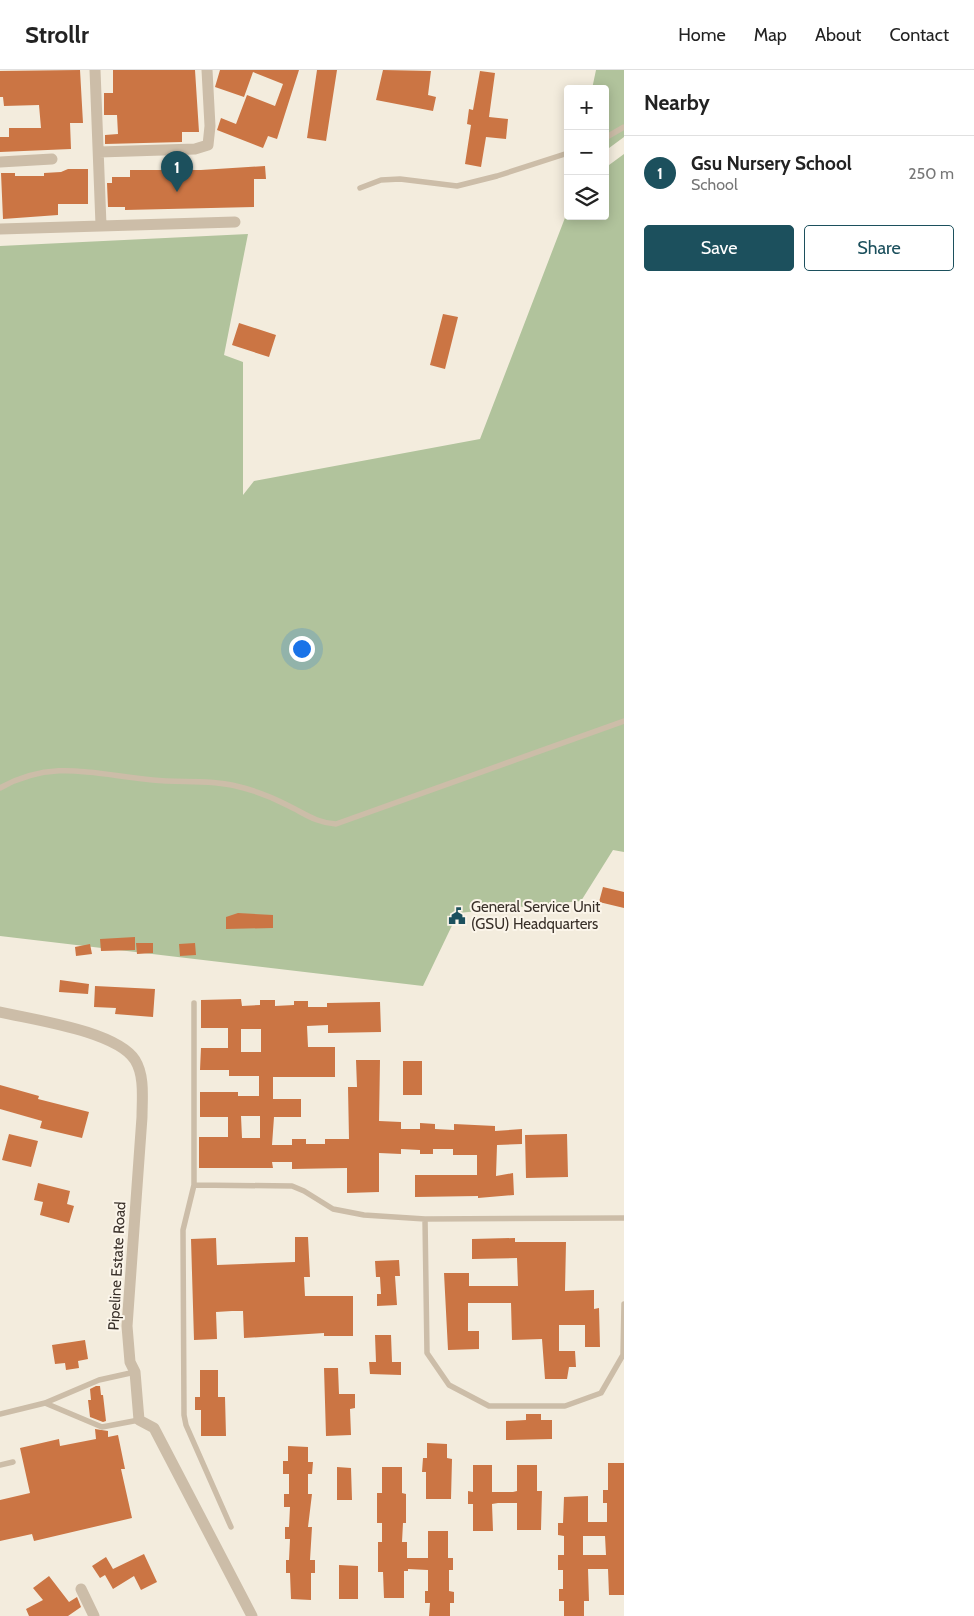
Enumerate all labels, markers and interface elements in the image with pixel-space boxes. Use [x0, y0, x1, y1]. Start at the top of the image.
text: Strollr [25, 20, 89, 49]
text: Home [678, 24, 726, 46]
text: Map [754, 24, 787, 46]
text: About [815, 24, 861, 46]
text: Contact [889, 24, 949, 46]
map controls [564, 85, 609, 220]
button: + [564, 85, 609, 130]
text: Nearby [644, 90, 710, 115]
button: − [564, 130, 609, 175]
pin: 1 [161, 151, 193, 192]
text: Gsu Nursery School [691, 152, 852, 175]
text: 1 [657, 164, 663, 183]
text: 250 m [908, 164, 954, 183]
button: layers [564, 175, 609, 220]
text: School [691, 175, 738, 194]
button: Save [644, 225, 794, 271]
button: Share [804, 225, 954, 271]
your location [289, 636, 315, 662]
place label: General Service Unit (GSU) Headquarters [471, 898, 600, 933]
public building icon: General Service Unit (GSU) Headquarters [447, 906, 467, 926]
street label: Pipeline Estate Road [105, 1201, 129, 1331]

